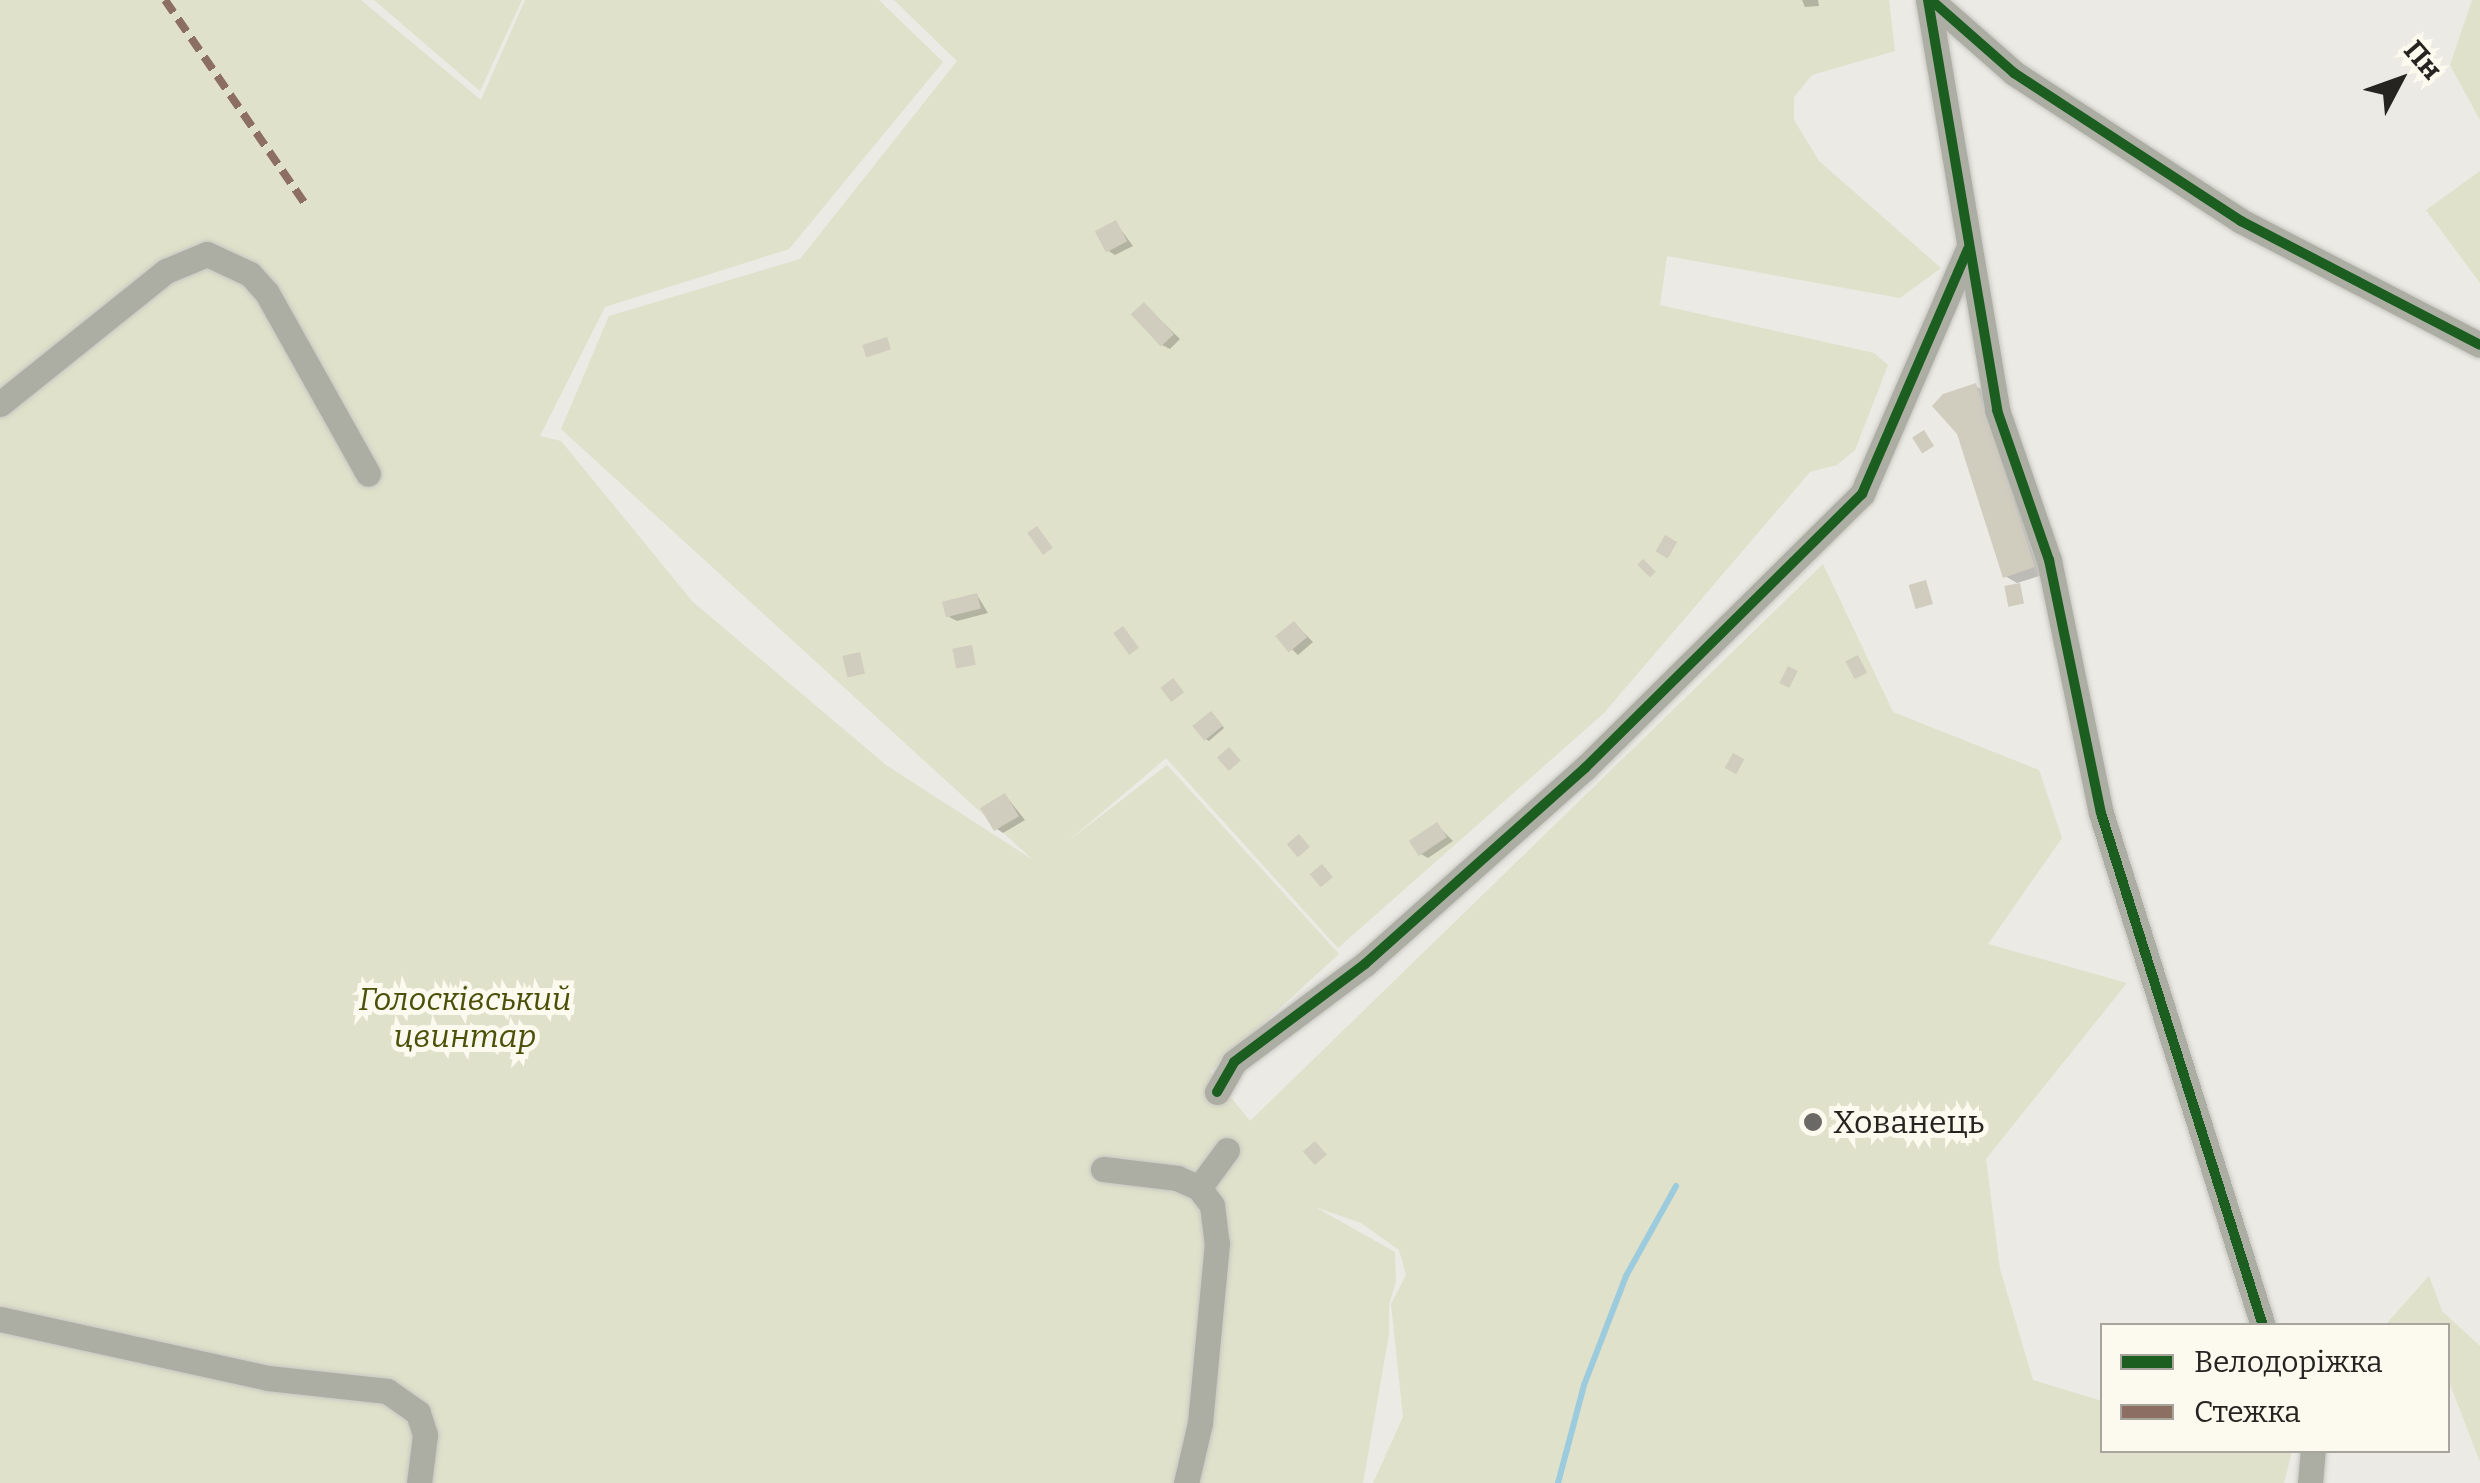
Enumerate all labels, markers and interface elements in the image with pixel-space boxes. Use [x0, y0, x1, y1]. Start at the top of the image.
north arrow [2350, 30, 2450, 130]
text: Пн [2397, 34, 2449, 86]
park label: Голосківський цвинтар [359, 981, 571, 1056]
place label: Хованець [1833, 1103, 1984, 1141]
marker: Хованець [1802, 1111, 1824, 1133]
legend [2100, 1323, 2450, 1453]
text: Велодоріжка [2194, 1344, 2383, 1380]
text: Стежка [2194, 1394, 2301, 1430]

